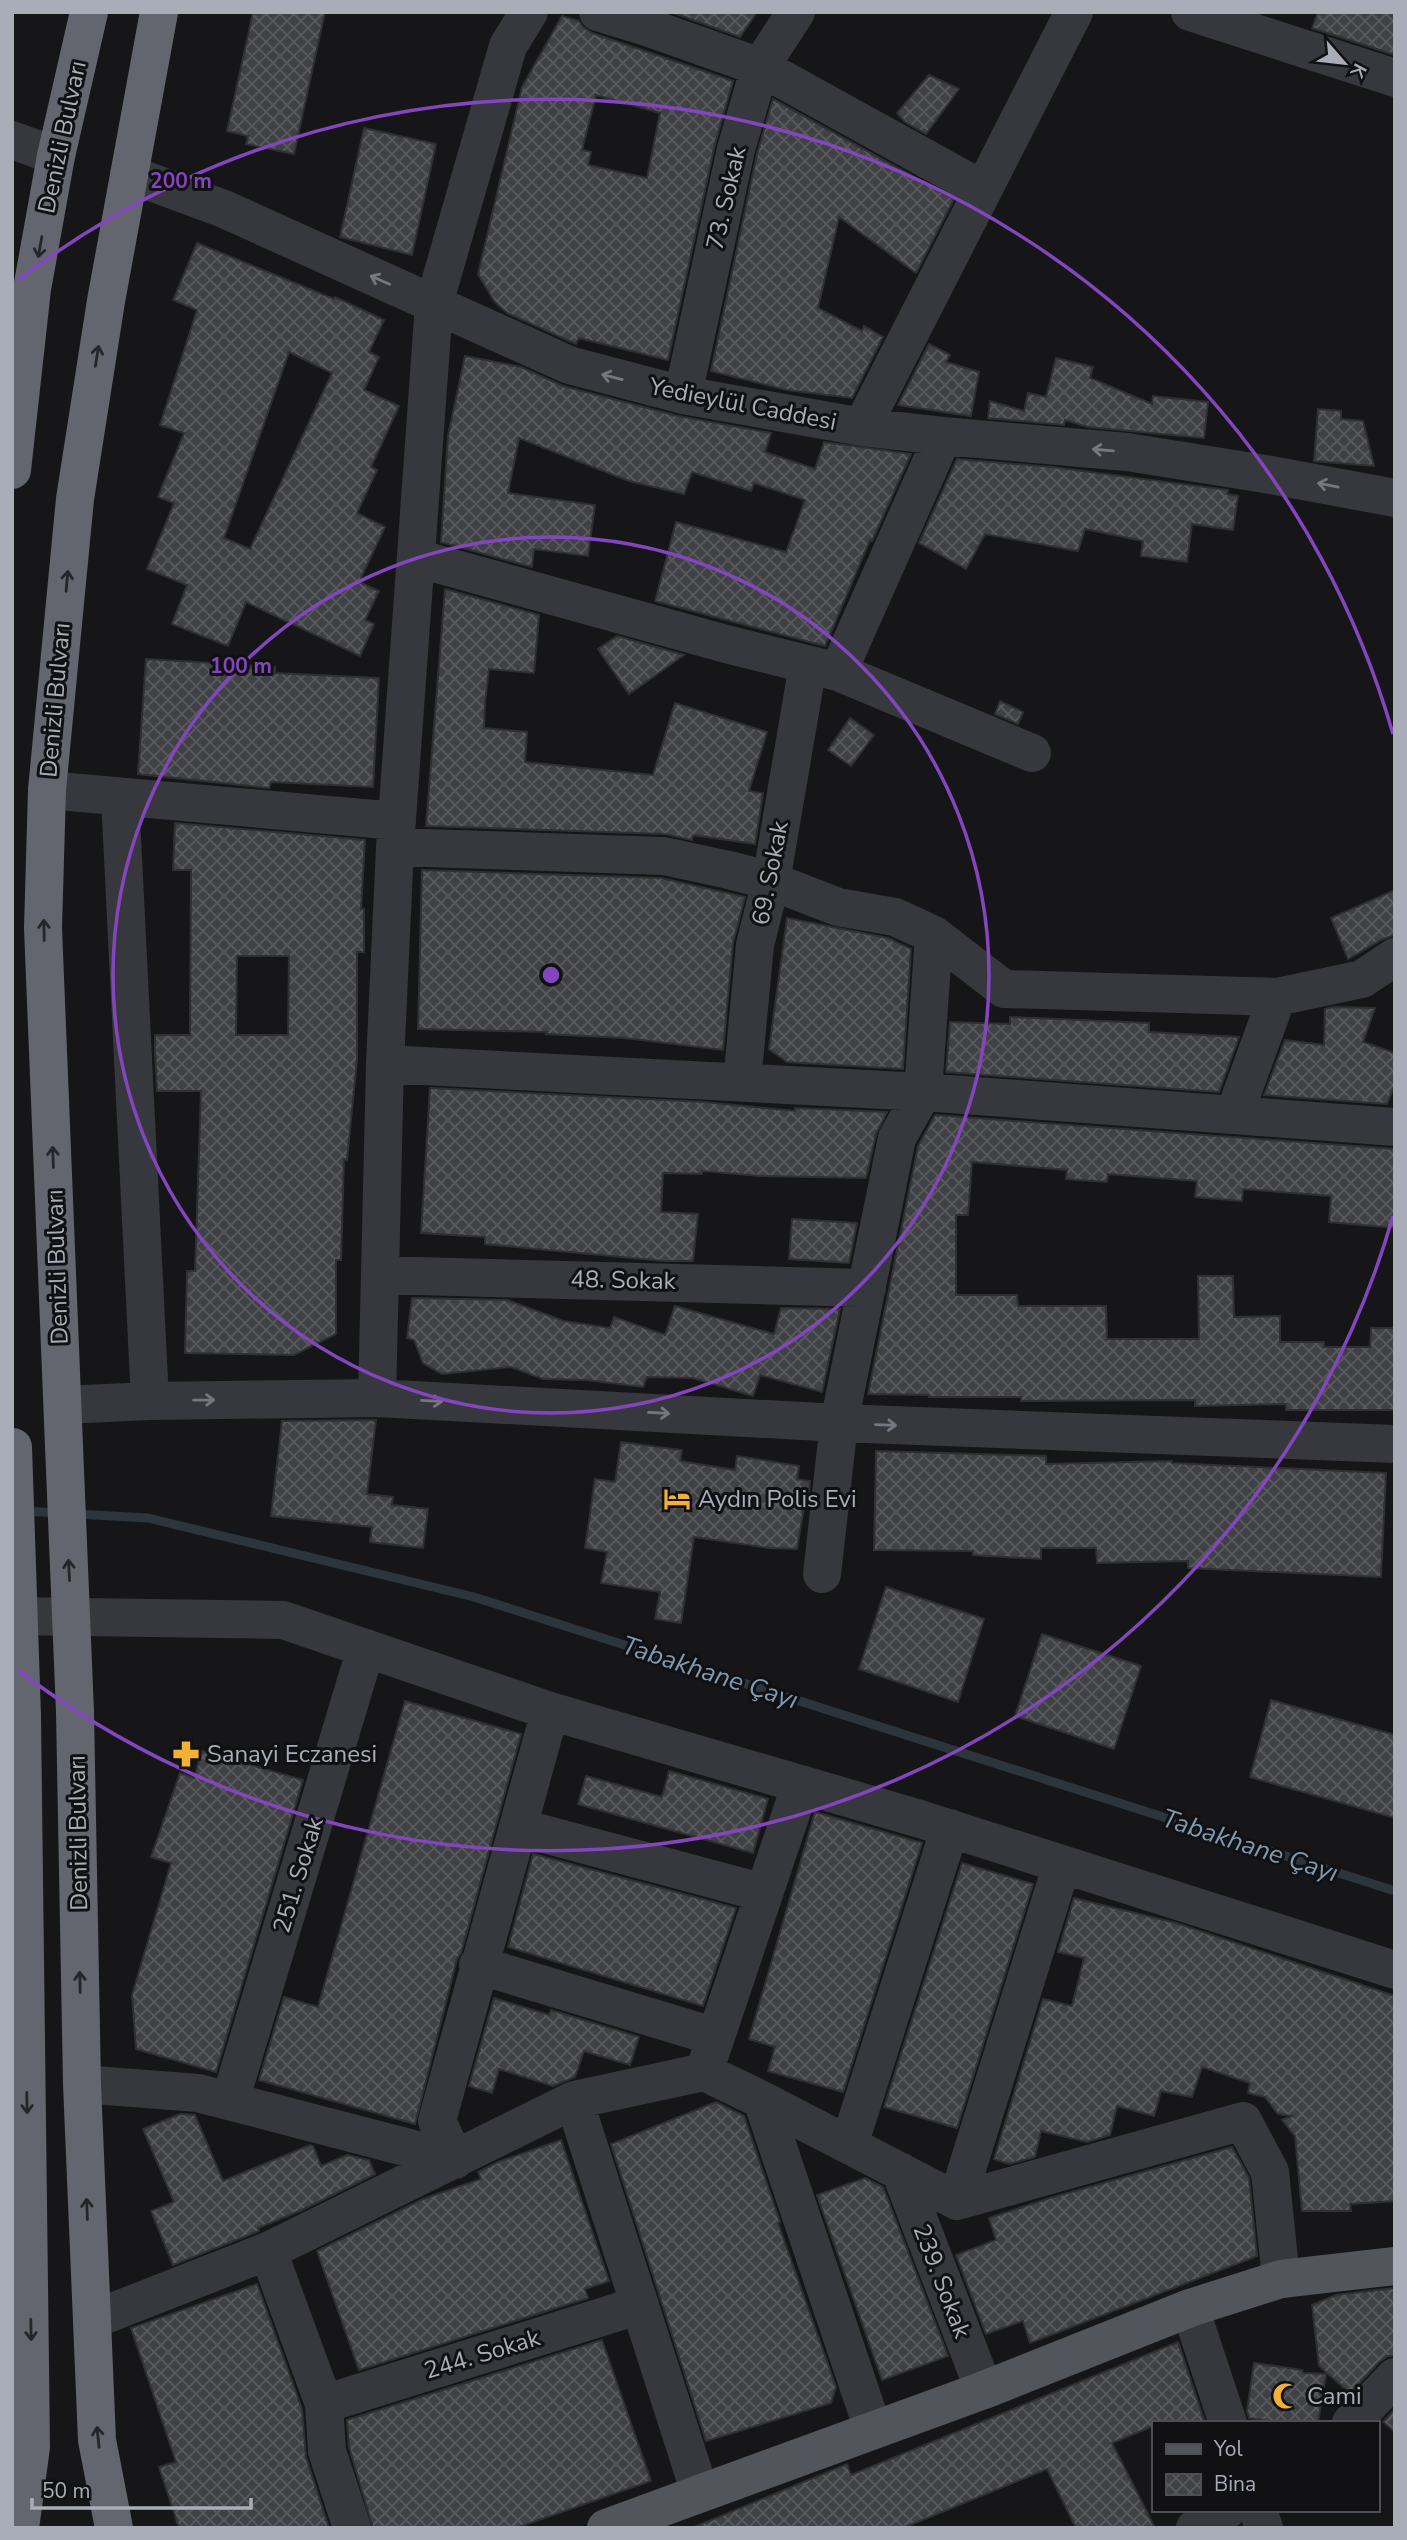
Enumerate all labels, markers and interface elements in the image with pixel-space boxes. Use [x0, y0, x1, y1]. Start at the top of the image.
north arrow [1309, 28, 1379, 98]
street label: Denizli Bulvarı [30, 58, 94, 216]
text: K [1343, 59, 1373, 83]
street label: 73. Sokak [699, 142, 754, 253]
text: 200 m [150, 167, 212, 195]
one-way arrow [32, 235, 46, 258]
one-way arrow [370, 273, 391, 286]
one-way arrow [91, 345, 104, 367]
one-way arrow [601, 370, 624, 383]
street label: Yedieylül Caddesi [646, 370, 839, 438]
one-way arrow [1092, 443, 1115, 456]
one-way arrow [1317, 478, 1340, 492]
one-way arrow [61, 570, 74, 593]
street label: Denizli Bulvarı [32, 621, 78, 779]
text: 100 m [210, 652, 272, 680]
street label: 69. Sokak [744, 817, 796, 928]
one-way arrow [37, 919, 50, 942]
centre of rings [539, 963, 563, 987]
one-way arrow [46, 1146, 59, 1169]
street label: Denizli Bulvarı [38, 1189, 76, 1345]
street label: 48. Sokak [570, 1263, 677, 1297]
one-way arrow [192, 1393, 215, 1407]
one-way arrow [420, 1395, 443, 1408]
one-way arrow [647, 1407, 670, 1420]
one-way arrow [874, 1418, 897, 1431]
place label: Aydın Polis Evi [698, 1483, 856, 1515]
hotel icon: Aydın Polis Evi [662, 1484, 692, 1514]
one-way arrow [62, 1559, 75, 1582]
water label: Tabakhane Çayı [617, 1628, 802, 1717]
place label: Sanayi Eczanesi [207, 1738, 377, 1770]
pharmacy icon: Sanayi Eczanesi [171, 1739, 201, 1769]
street label: Denizli Bulvarı [61, 1755, 95, 1911]
water label: Tabakhane Çayı [1157, 1801, 1342, 1890]
street label: 251. Sokak [265, 1812, 331, 1937]
one-way arrow [74, 1971, 87, 1994]
one-way arrow [20, 2091, 33, 2114]
one-way arrow [81, 2198, 94, 2221]
street label: 239. Sokak [906, 2219, 979, 2343]
one-way arrow [24, 2319, 37, 2342]
street label: 244. Sokak [420, 2321, 545, 2387]
place label: Cami [1307, 2380, 1362, 2412]
mosque icon: Cami [1271, 2381, 1301, 2411]
legend [1152, 2421, 1379, 2512]
one-way arrow [91, 2426, 104, 2448]
text: Yol [1213, 2435, 1244, 2463]
scale bar [32, 2466, 250, 2510]
text: Bina [1214, 2470, 1256, 2498]
text: 50 m [42, 2477, 91, 2505]

